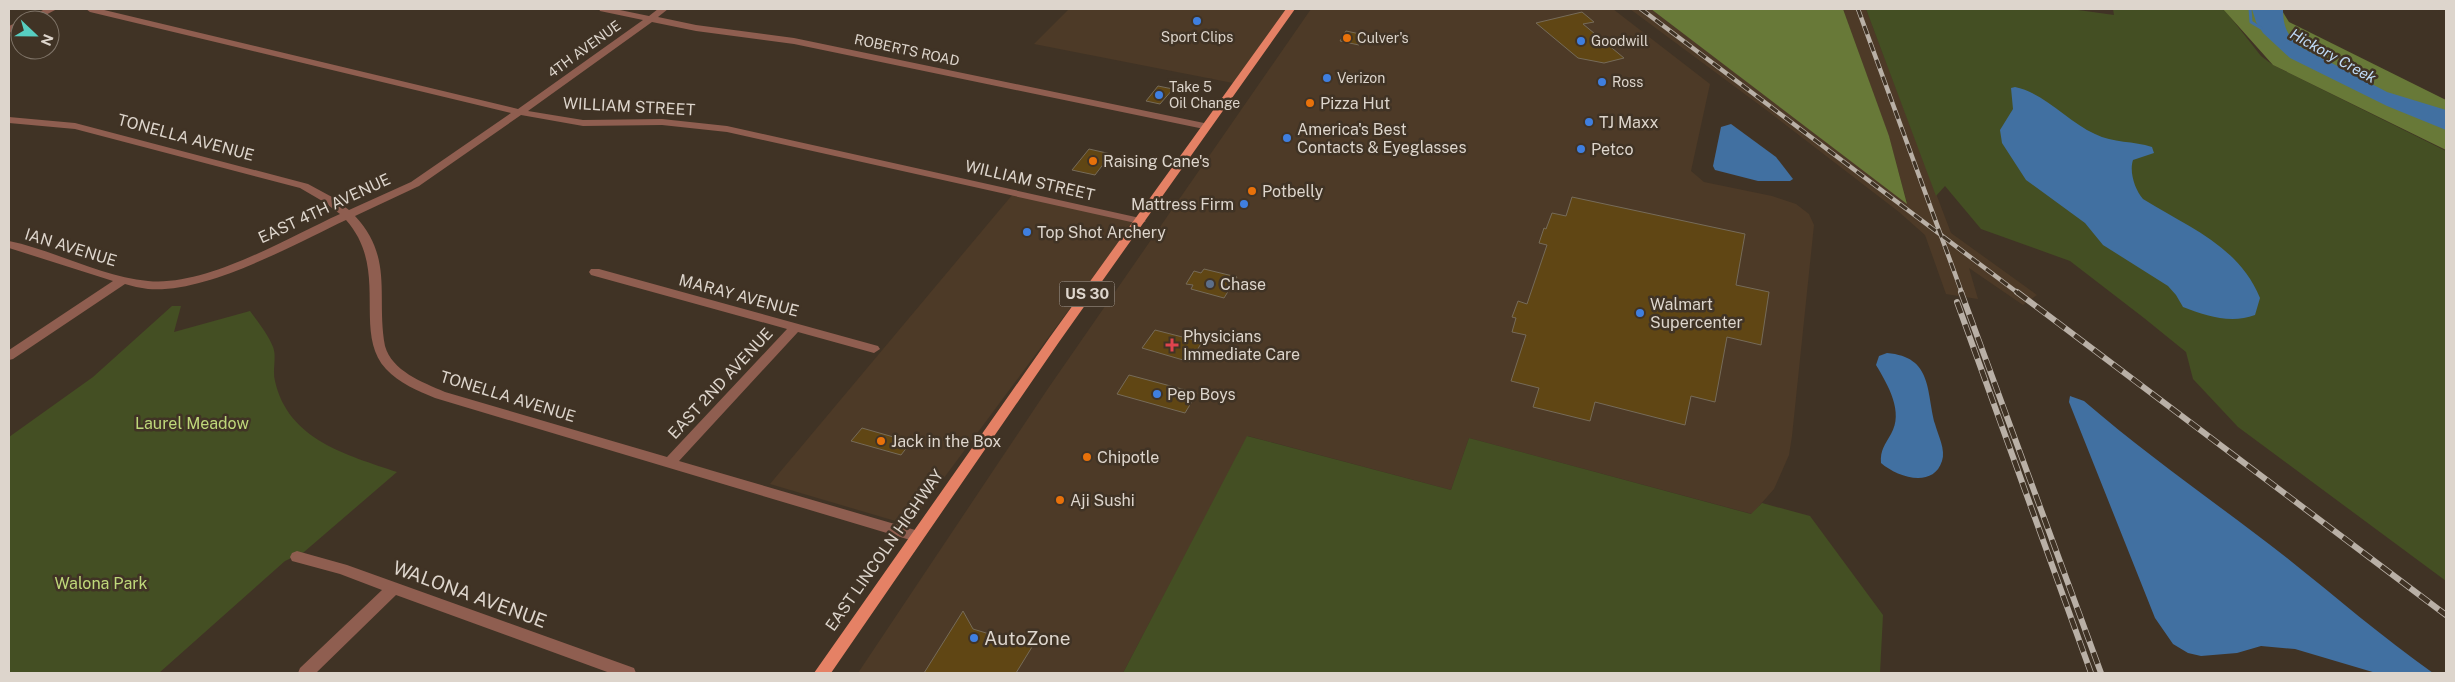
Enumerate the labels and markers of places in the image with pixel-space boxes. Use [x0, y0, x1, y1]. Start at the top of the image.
marker: Sport Clips [1191, 15, 1203, 27]
place label: Sport Clips [1161, 29, 1233, 45]
place label: Culver's [1357, 30, 1409, 46]
marker: Culver's [1341, 32, 1353, 44]
place label: Goodwill [1591, 33, 1648, 49]
marker: Goodwill [1575, 35, 1587, 47]
place label: Verizon [1337, 70, 1385, 86]
marker: Verizon [1321, 72, 1333, 84]
place label: Ross [1612, 74, 1643, 90]
marker: Ross [1596, 76, 1608, 88]
place label: Take 5 Oil Change [1169, 79, 1240, 111]
marker: Take 5 Oil Change [1153, 89, 1165, 101]
place label: Pizza Hut [1320, 94, 1390, 113]
marker: Pizza Hut [1304, 97, 1316, 109]
place label: TJ Maxx [1599, 113, 1659, 132]
marker: TJ Maxx [1583, 116, 1595, 128]
place label: America's Best Contacts & Eyeglasses [1297, 120, 1466, 157]
marker: America's Best Contacts & Eyeglasses [1281, 132, 1293, 144]
place label: Petco [1591, 140, 1633, 159]
marker: Petco [1575, 143, 1587, 155]
place label: Raising Cane's [1103, 152, 1210, 171]
marker: Raising Cane's [1087, 155, 1099, 167]
place label: Potbelly [1262, 182, 1324, 201]
marker: Potbelly [1246, 185, 1258, 197]
place label: Mattress Firm [1131, 195, 1234, 214]
marker: Mattress Firm [1238, 198, 1250, 210]
place label: Top Shot Archery [1037, 223, 1166, 242]
marker: Top Shot Archery [1021, 226, 1033, 238]
place label: Chase [1220, 275, 1266, 294]
marker: Chase [1204, 278, 1216, 290]
place label: Walmart Supercenter [1650, 295, 1743, 332]
marker: Walmart Supercenter [1634, 307, 1646, 319]
place label: Physicians Immediate Care [1183, 327, 1300, 364]
marker: Physicians Immediate Care [1165, 338, 1179, 352]
place label: Pep Boys [1167, 385, 1236, 404]
marker: Pep Boys [1151, 388, 1163, 400]
place label: Jack in the Box [891, 432, 1001, 451]
marker: Jack in the Box [875, 435, 887, 447]
place label: Chipotle [1097, 448, 1159, 467]
marker: Chipotle [1081, 451, 1093, 463]
place label: Aji Sushi [1070, 491, 1135, 510]
marker: Aji Sushi [1054, 494, 1066, 506]
place label: AutoZone [984, 627, 1071, 649]
marker: AutoZone [968, 632, 980, 644]

